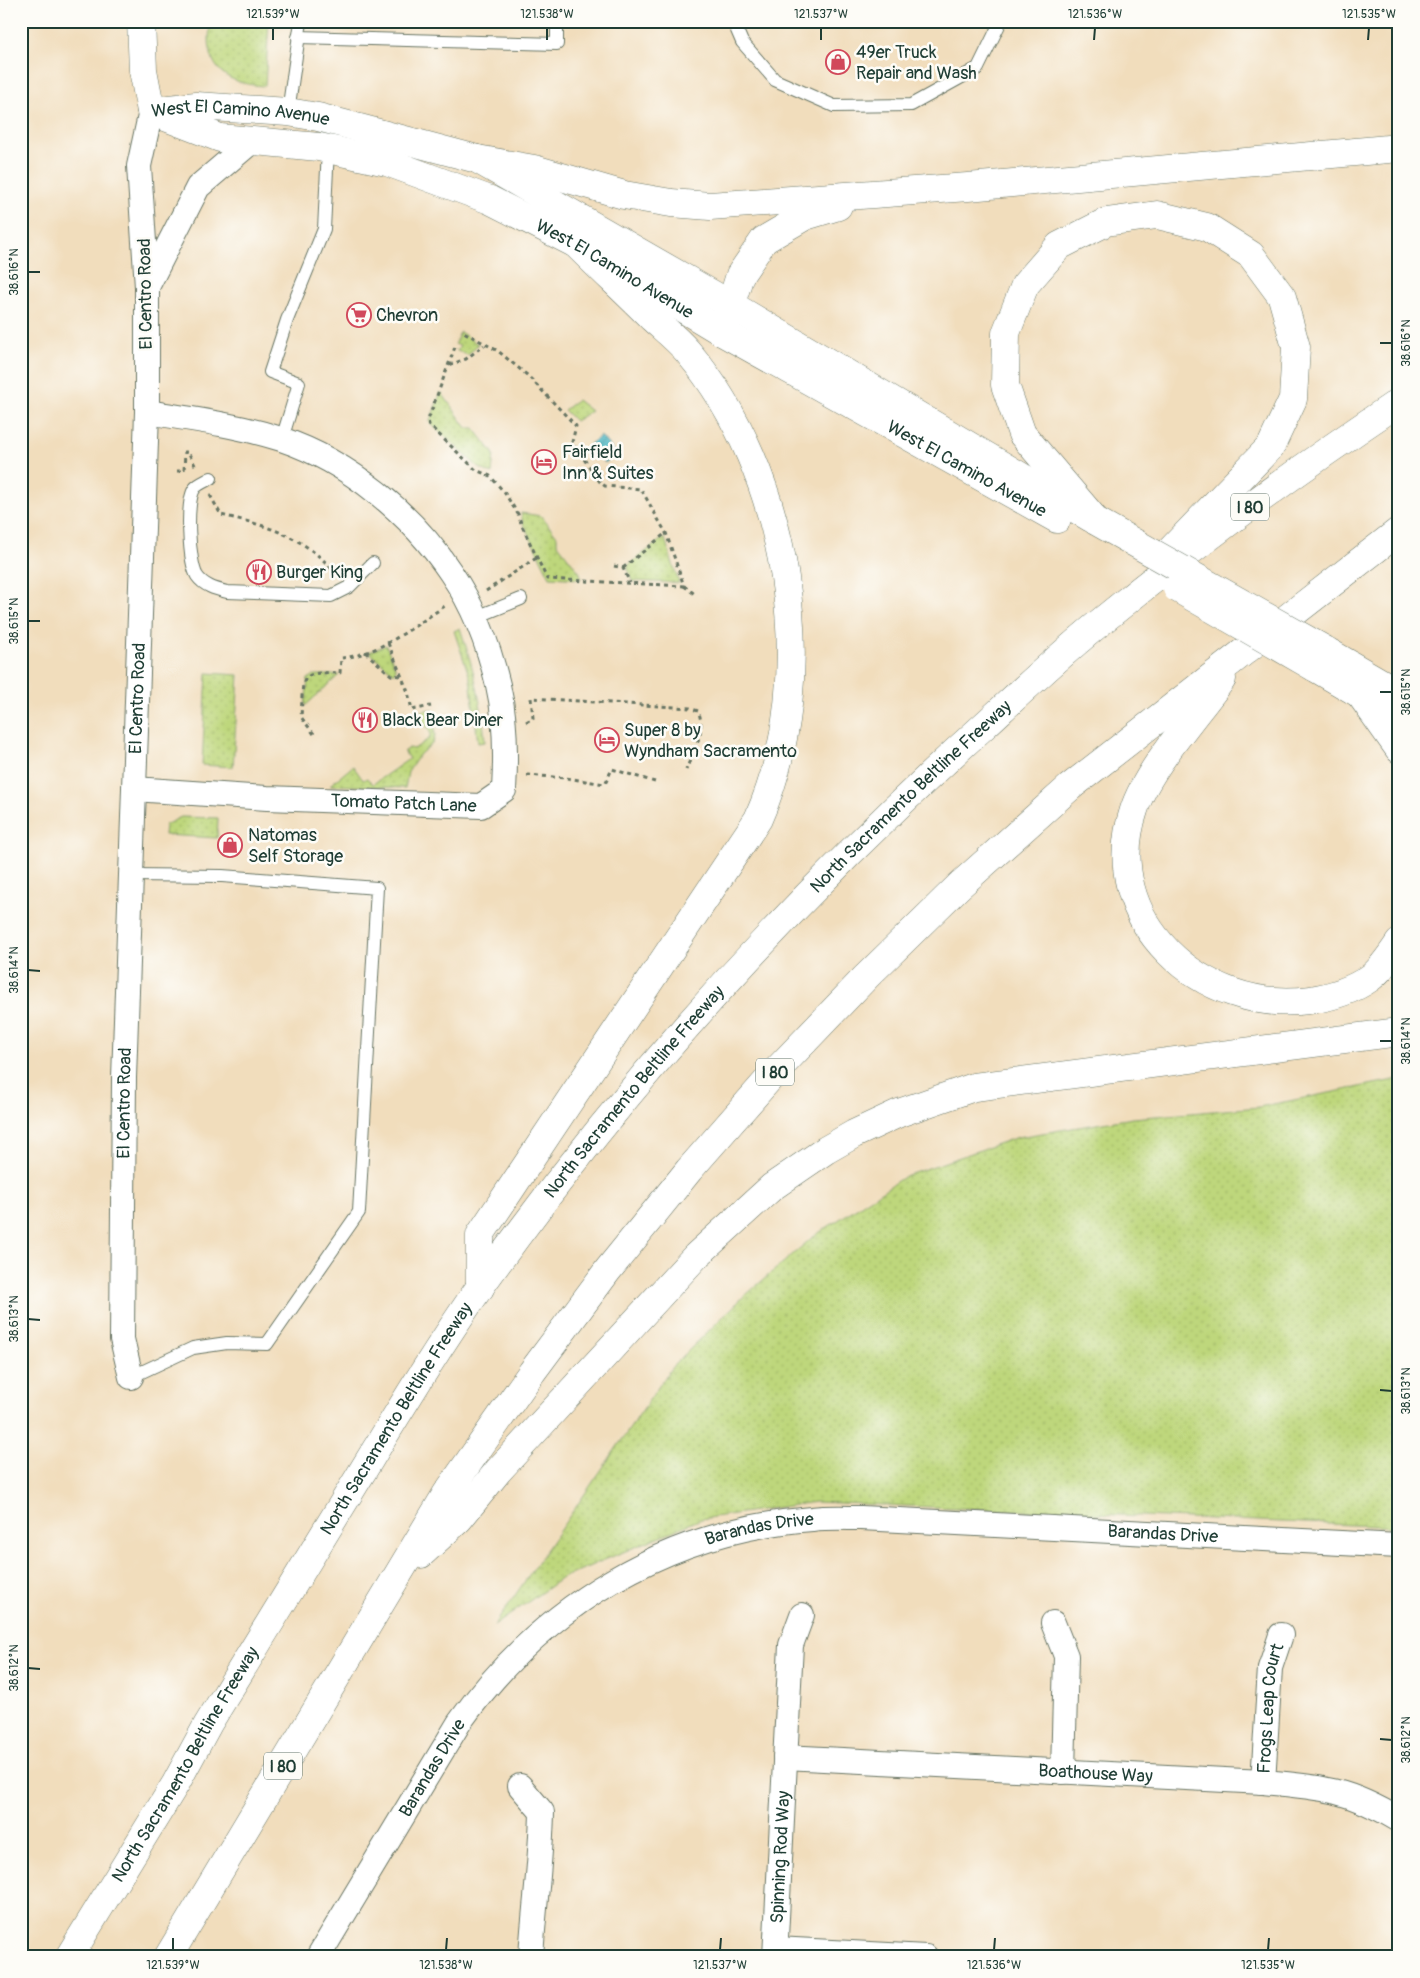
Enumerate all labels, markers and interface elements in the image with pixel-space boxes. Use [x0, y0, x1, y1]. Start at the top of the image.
text: 121.539°W [246, 7, 300, 22]
text: 121.538°W [520, 7, 574, 22]
text: 121.537°W [794, 7, 848, 22]
text: 121.536°W [1068, 7, 1122, 22]
text: 121.535°W [1342, 7, 1396, 22]
place label: 49er Truck Repair and Wash [856, 41, 977, 85]
shop icon: 49er Truck Repair and Wash [825, 49, 851, 75]
street label: West El Camino Avenue [150, 95, 332, 132]
street label: West El Camino Avenue [532, 214, 698, 324]
street label: El Centro Road [133, 238, 158, 350]
text: 38.616°N [7, 248, 22, 296]
supermarket icon: Chevron [346, 302, 372, 328]
place label: Chevron [376, 304, 438, 327]
text: 38.616°N [1399, 319, 1414, 367]
street label: West El Camino Avenue [883, 415, 1051, 523]
place label: Fairfield Inn & Suites [562, 441, 653, 485]
hotel icon: Fairfield Inn & Suites [531, 449, 557, 475]
road number: I 80 [1231, 494, 1269, 520]
restaurant icon: Burger King [246, 559, 272, 585]
place label: Burger King [276, 561, 363, 584]
text: 38.615°N [7, 598, 22, 644]
street label: El Centro Road [124, 642, 151, 754]
text: 38.615°N [1399, 669, 1414, 715]
street label: North Sacramento Beltline Freeway [805, 695, 1017, 898]
restaurant icon: Black Bear Diner [352, 707, 378, 733]
place label: Black Bear Diner [382, 709, 504, 732]
place label: Super 8 by Wyndham Sacramento [624, 719, 797, 763]
hotel icon: Super 8 by Wyndham Sacramento [594, 727, 620, 753]
street label: Tomato Patch Lane [330, 789, 477, 818]
place label: Natomas Self Storage [248, 824, 343, 868]
shop icon: Natomas Self Storage [217, 832, 243, 858]
text: 38.614°N [7, 946, 22, 994]
street label: North Sacramento Beltline Freeway [539, 981, 730, 1203]
text: 38.614°N [1399, 1017, 1414, 1065]
street label: El Centro Road [112, 1047, 137, 1159]
road number: I 80 [756, 1058, 794, 1086]
text: 38.613°N [7, 1295, 22, 1343]
street label: North Sacramento Beltline Freeway [315, 1298, 478, 1539]
text: 38.613°N [1399, 1367, 1414, 1415]
street label: Barandas Drive [702, 1508, 815, 1551]
street label: Barandas Drive [1107, 1520, 1219, 1549]
street label: Frogs Leap Court [1253, 1640, 1290, 1774]
street label: North Sacramento Beltline Freeway [107, 1642, 264, 1887]
text: 38.612°N [7, 1644, 22, 1692]
street label: Barandas Drive [394, 1715, 471, 1821]
text: 38.612°N [1399, 1716, 1414, 1764]
road number: I 80 [264, 1752, 302, 1780]
street label: Boathouse Way [1038, 1759, 1154, 1788]
street label: Spinning Rod Way [766, 1790, 796, 1924]
text: 121.539°W [146, 1958, 200, 1973]
text: 121.538°W [419, 1958, 473, 1973]
text: 121.537°W [693, 1958, 747, 1973]
text: 121.536°W [967, 1958, 1021, 1973]
text: 121.535°W [1241, 1958, 1295, 1973]

